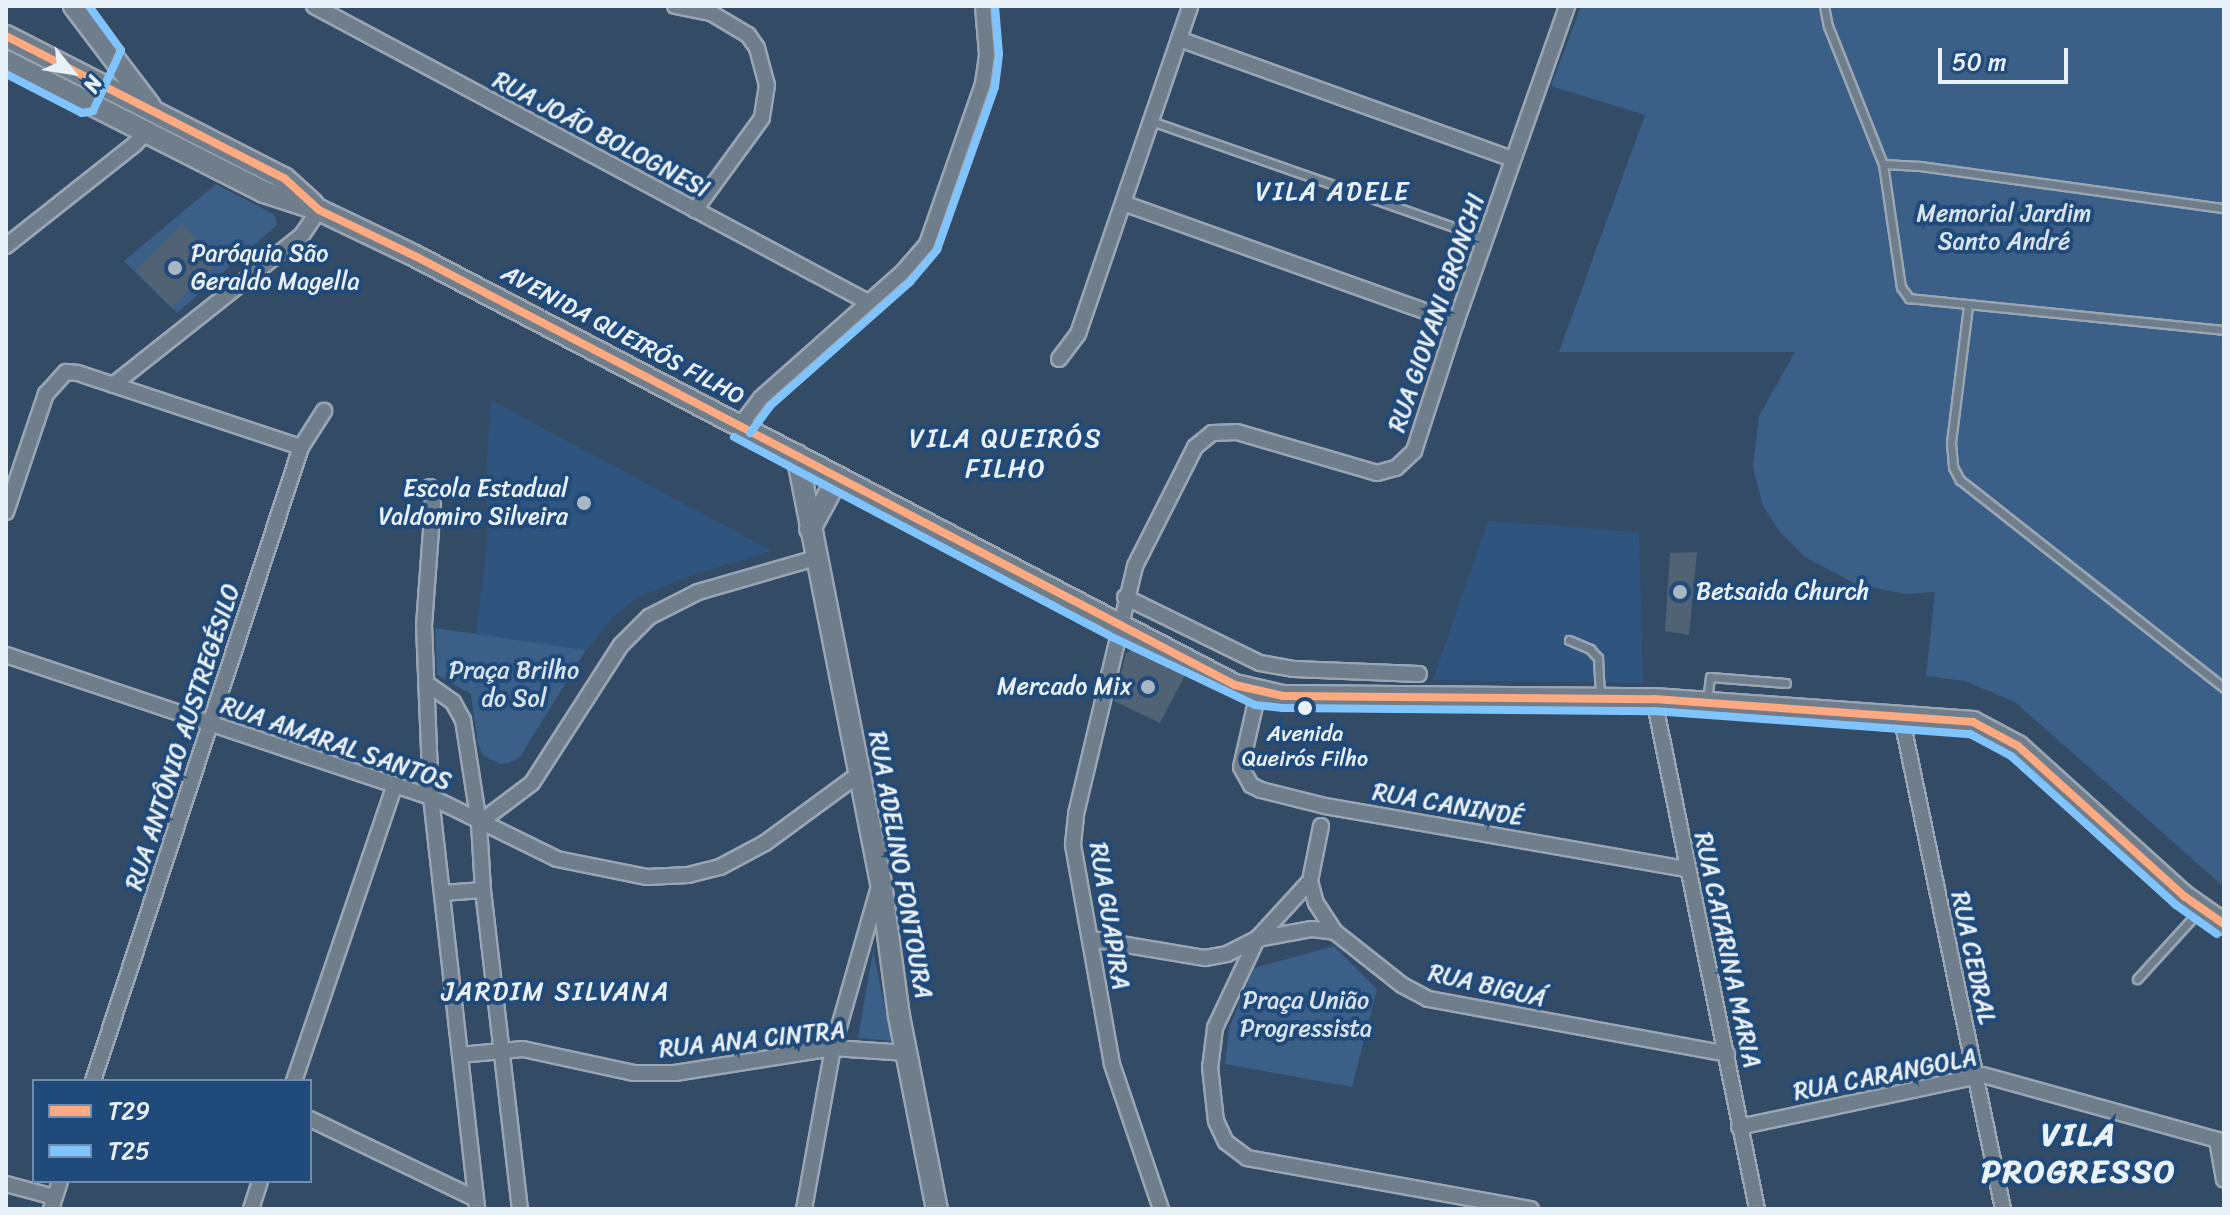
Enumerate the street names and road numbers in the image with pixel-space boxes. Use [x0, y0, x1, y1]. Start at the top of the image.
street label: RUA JOÃO BOLOGNESI [487, 65, 715, 205]
street label: RUA GIOVANI GRONCHI [1382, 188, 1492, 438]
street label: AVENIDA QUEIRÓS FILHO [496, 259, 750, 411]
street label: RUA ANTÔNIO AUSTREGÉSILO [119, 578, 247, 896]
street label: RUA AMARAL SANTOS [218, 691, 454, 797]
street label: RUA ADELINO FONTOURA [862, 729, 938, 1001]
street label: RUA CANINDÉ [1371, 778, 1525, 832]
street label: RUA CATARINA MARIA [1688, 829, 1766, 1071]
street label: RUA GUAPIRA [1083, 841, 1135, 991]
street label: RUA CEDRAL [1945, 889, 2001, 1027]
street label: RUA BIGUÁ [1424, 958, 1550, 1014]
street label: RUA ANA CINTRA [657, 1016, 847, 1064]
street label: RUA CARANGOLA [1791, 1043, 1979, 1107]

